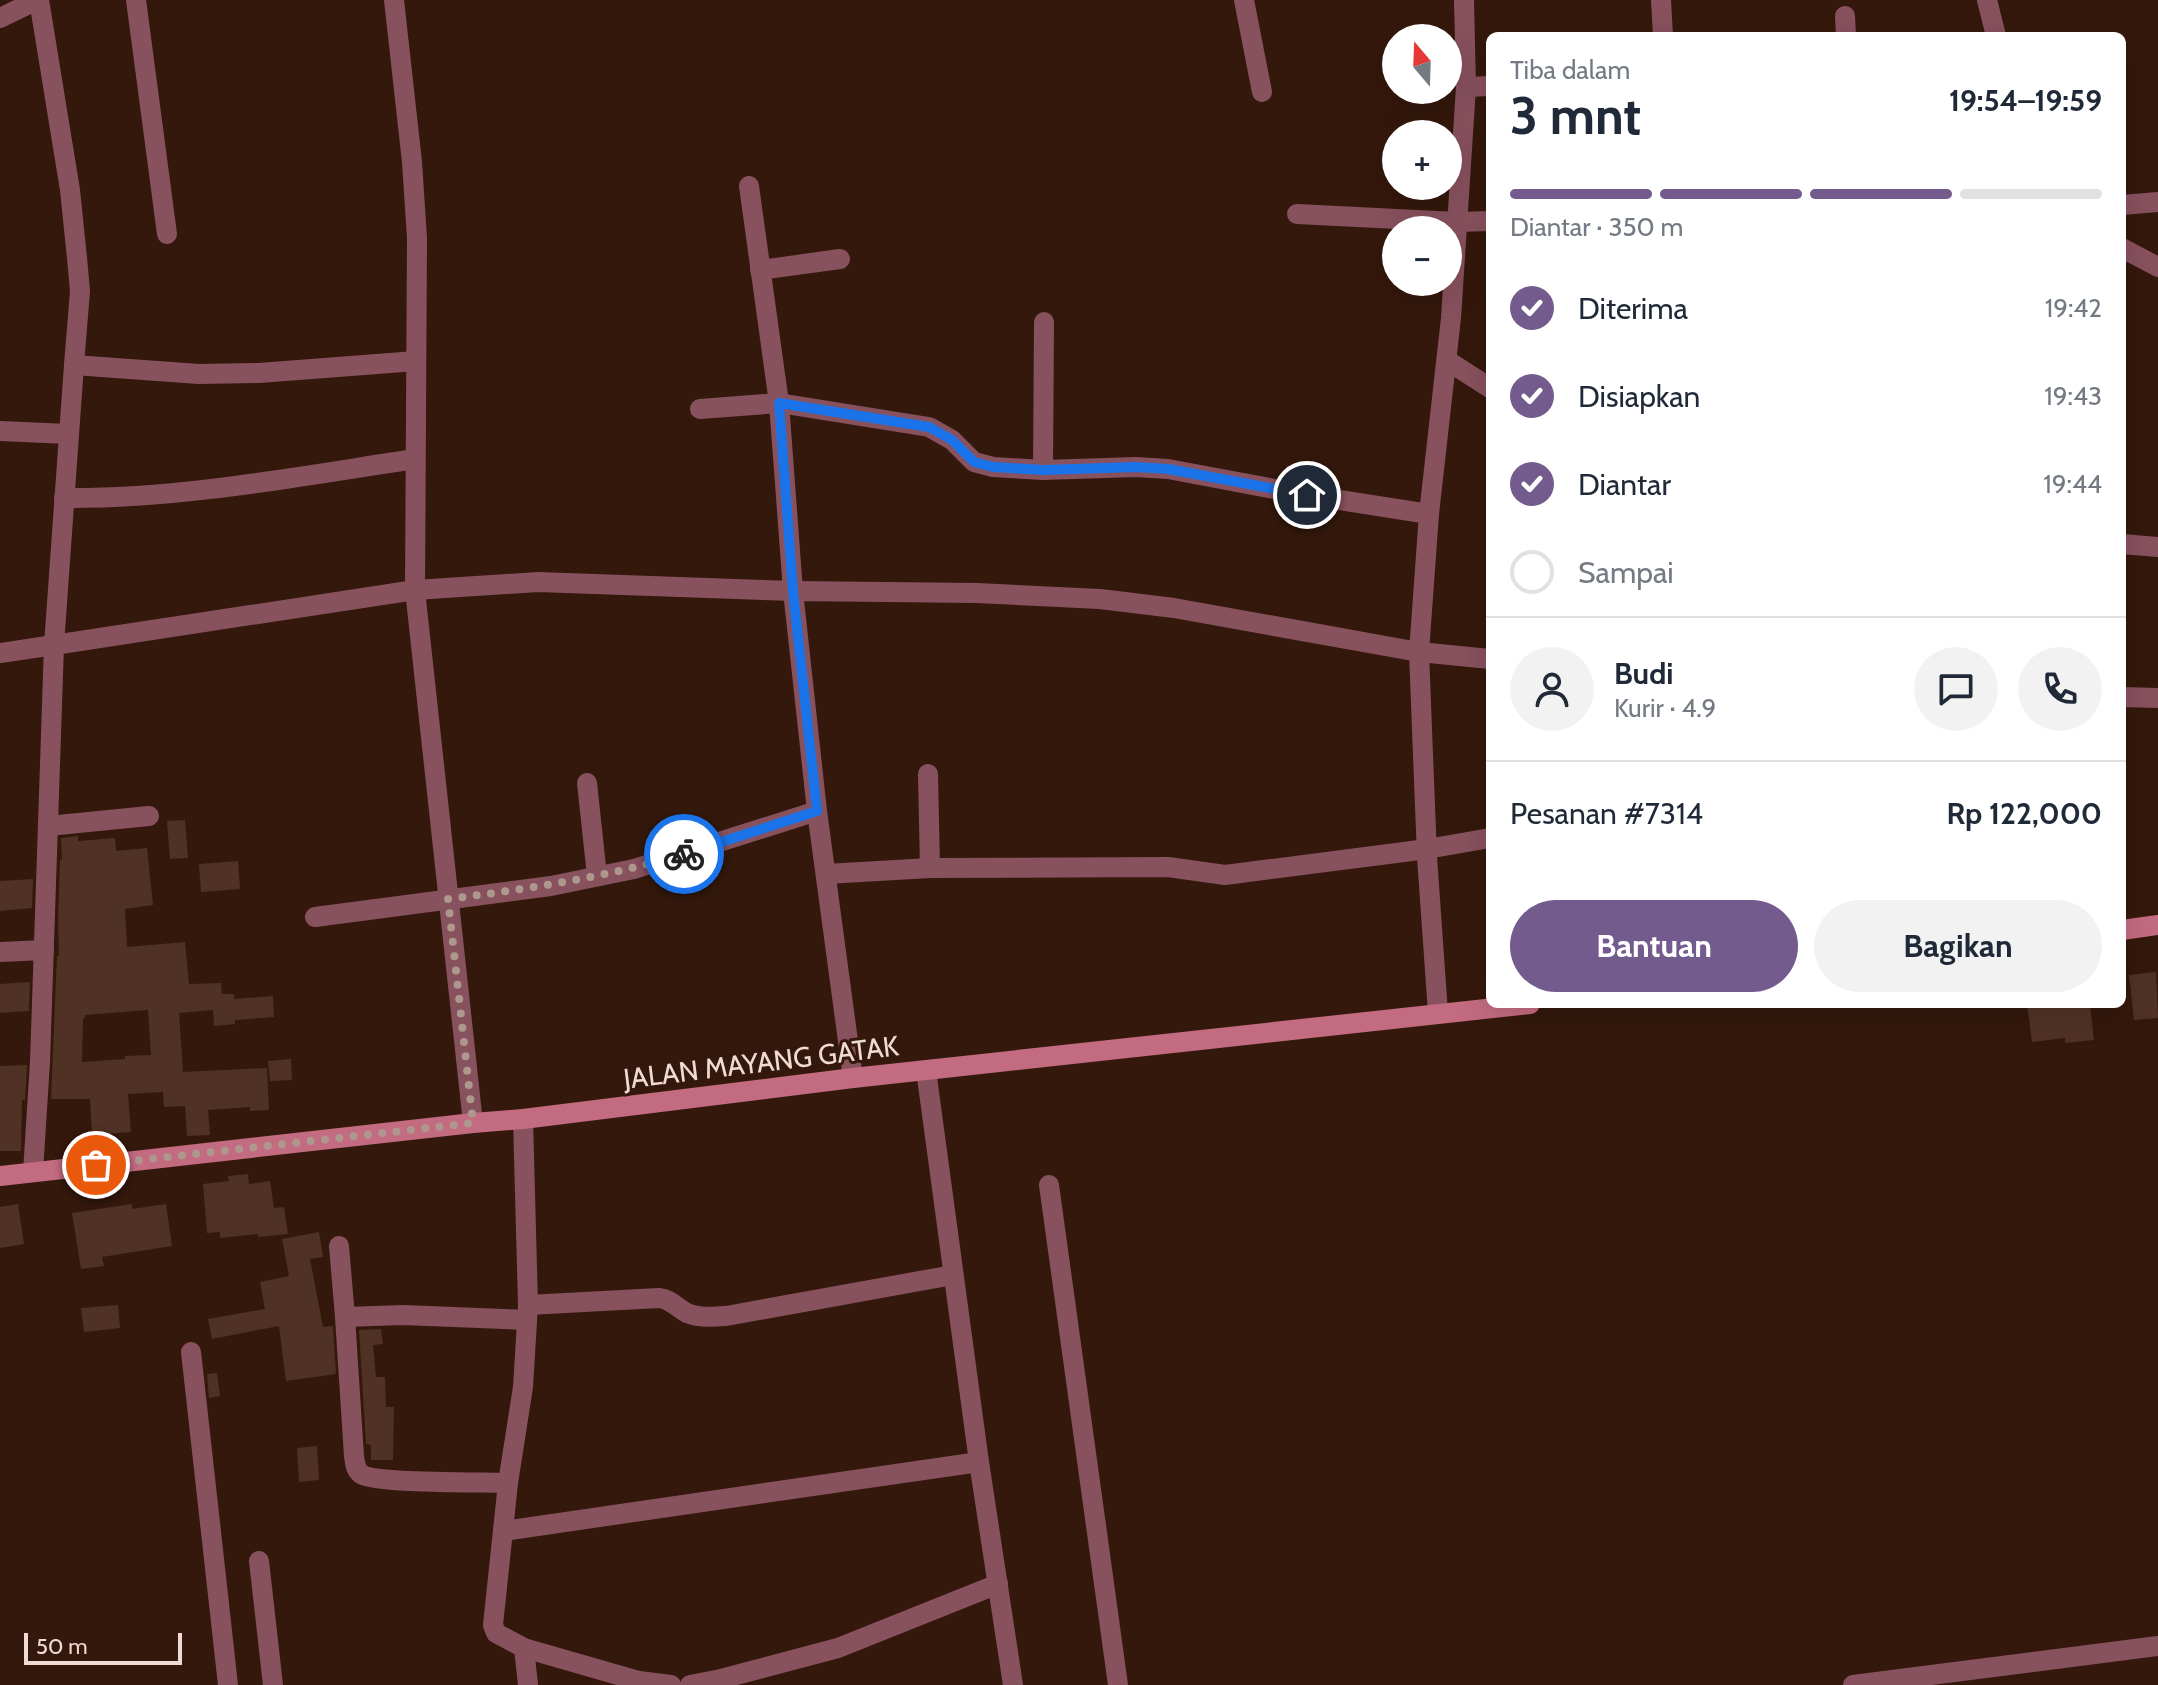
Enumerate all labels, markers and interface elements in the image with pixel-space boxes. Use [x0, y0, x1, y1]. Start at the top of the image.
north arrow [1382, 24, 1462, 104]
map controls [1382, 24, 1462, 296]
text: Tiba dalam [1510, 54, 1630, 86]
text: 19:54–19:59 [1949, 82, 2102, 119]
text: 3 mnt [1510, 84, 1641, 147]
button: + [1382, 120, 1462, 200]
text: Diantar · 350 m [1510, 211, 1683, 243]
button: − [1382, 216, 1462, 296]
icon: check [1510, 286, 1554, 330]
text: Diterima [1578, 290, 1688, 327]
text: 19:42 [2045, 292, 2102, 324]
icon: check [1510, 374, 1554, 418]
text: Disiapkan [1578, 378, 1700, 415]
text: 19:43 [2044, 380, 2102, 412]
pin [1273, 461, 1341, 529]
icon: check [1510, 462, 1554, 506]
text: Diantar [1578, 466, 1671, 503]
text: 19:44 [2043, 468, 2102, 500]
icon: home [1285, 473, 1329, 517]
text: Sampai [1578, 554, 1674, 591]
button: person [1510, 647, 1594, 731]
button: chat [1914, 647, 1998, 731]
button: phone [2018, 647, 2102, 731]
text: Budi [1614, 655, 1674, 692]
text: Kurir · 4.9 [1614, 692, 1716, 724]
text: Pesanan #7314 [1510, 795, 1703, 832]
text: Rp 122,000 [1947, 795, 2102, 832]
courier [644, 814, 724, 894]
icon: bike [662, 832, 706, 876]
button: Bantuan [1510, 900, 1798, 992]
button: Bagikan [1814, 900, 2102, 992]
street label: JALAN MAYANG GATAK [620, 1028, 901, 1096]
pin [62, 1131, 130, 1199]
icon: bag [74, 1143, 118, 1187]
scale bar [24, 1629, 182, 1665]
text: 50 m [36, 1633, 88, 1660]

